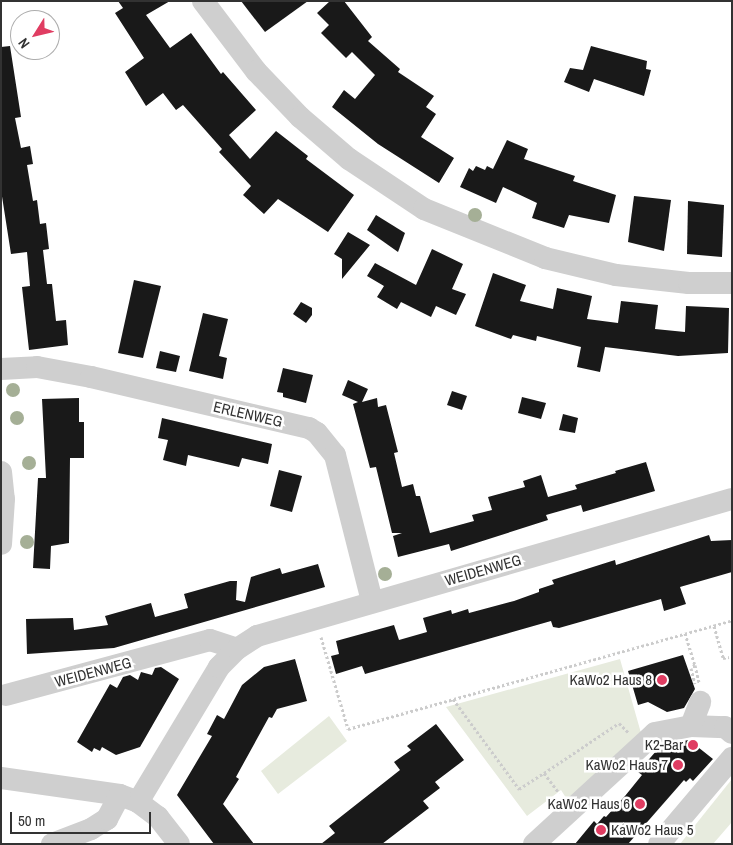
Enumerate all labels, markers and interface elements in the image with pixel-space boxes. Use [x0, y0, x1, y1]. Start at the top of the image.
north arrow [10, 10, 60, 60]
text: N [14, 35, 33, 52]
street label: ERLENWEG [212, 397, 284, 431]
street label: WEIDENWEG [443, 551, 523, 589]
street label: WEIDENWEG [53, 653, 133, 691]
place label: KaWo2 Haus 8 [569, 671, 652, 689]
marker: KaWo2 Haus 8 [656, 674, 668, 686]
place label: K2-Bar [645, 736, 683, 754]
marker: K2-Bar [687, 739, 699, 751]
place label: KaWo2 Haus 7 [585, 756, 668, 774]
marker: KaWo2 Haus 7 [672, 759, 684, 771]
place label: KaWo2 Haus 6 [547, 795, 630, 813]
marker: KaWo2 Haus 6 [634, 798, 646, 810]
scale bar [12, 802, 154, 834]
text: 50 m [18, 810, 45, 831]
place label: KaWo2 Haus 5 [611, 821, 694, 839]
marker: KaWo2 Haus 5 [595, 824, 607, 836]

